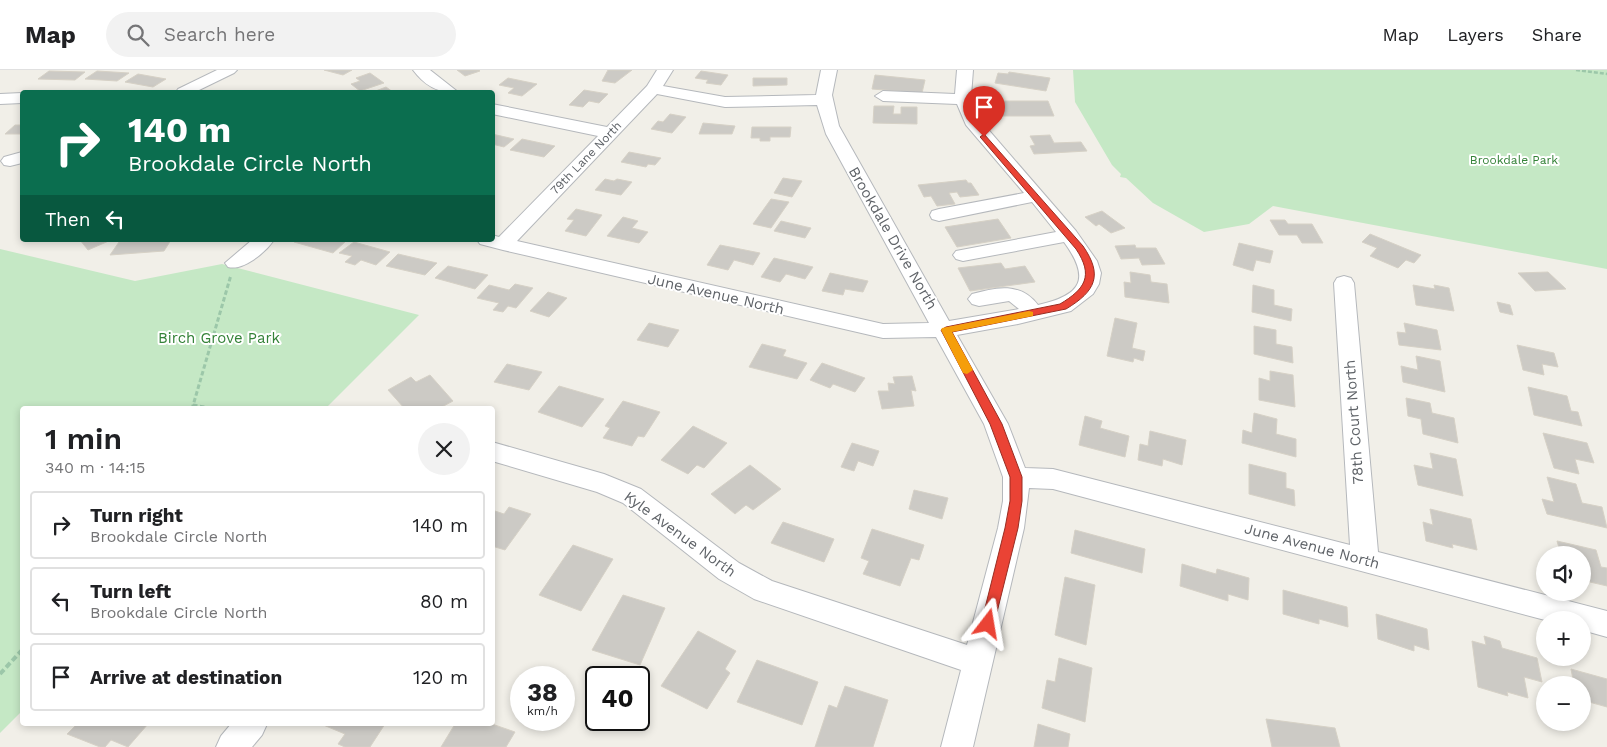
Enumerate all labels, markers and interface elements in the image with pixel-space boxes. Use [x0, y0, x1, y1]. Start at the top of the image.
search box [106, 12, 456, 57]
text: Map [25, 21, 76, 49]
icon: search [124, 21, 152, 49]
text: Search here [164, 23, 275, 46]
text: Map [1382, 24, 1419, 45]
text: Layers [1447, 24, 1504, 45]
text: Share [1532, 24, 1582, 45]
pin [963, 86, 1005, 137]
icon: arrive [970, 93, 998, 121]
text: 140 m [128, 109, 231, 151]
icon: right [45, 110, 110, 175]
street label: 79th Lane North [548, 119, 624, 197]
text: Brookdale Circle North [128, 151, 372, 176]
park label: Brookdale Park [1470, 153, 1558, 167]
street label: Brookdale Drive North [845, 163, 941, 313]
icon: left [101, 205, 129, 233]
text: Then [45, 208, 91, 231]
street label: June Avenue North [646, 270, 786, 318]
park label: Birch Grove Park [158, 329, 281, 347]
street label: 78th Court North [1341, 359, 1367, 485]
text: 1 min [45, 421, 122, 456]
button: close [418, 423, 470, 475]
text: 340 m · 14:15 [45, 458, 145, 477]
street label: Kyle Avenue North [621, 487, 739, 581]
text: Turn right [90, 504, 183, 527]
icon: right [47, 511, 75, 539]
text: 140 m [413, 514, 468, 537]
street label: June Avenue North [1242, 519, 1382, 573]
text: Brookdale Circle North [90, 527, 267, 546]
map controls [1536, 546, 1591, 731]
button: sound [1536, 546, 1591, 601]
text: Turn left [90, 580, 171, 603]
icon: left [47, 587, 75, 615]
text: 80 m [420, 590, 468, 613]
position arrow [961, 597, 1013, 649]
text: Brookdale Circle North [90, 603, 267, 622]
button: + [1536, 611, 1591, 666]
icon: arrive [47, 663, 75, 691]
text: Arrive at destination [90, 666, 282, 689]
text: 120 m [413, 666, 468, 689]
speed limit sign: 40 [585, 666, 650, 731]
button: − [1536, 676, 1591, 731]
text: 38 [527, 678, 558, 707]
text: km/h [527, 704, 558, 718]

